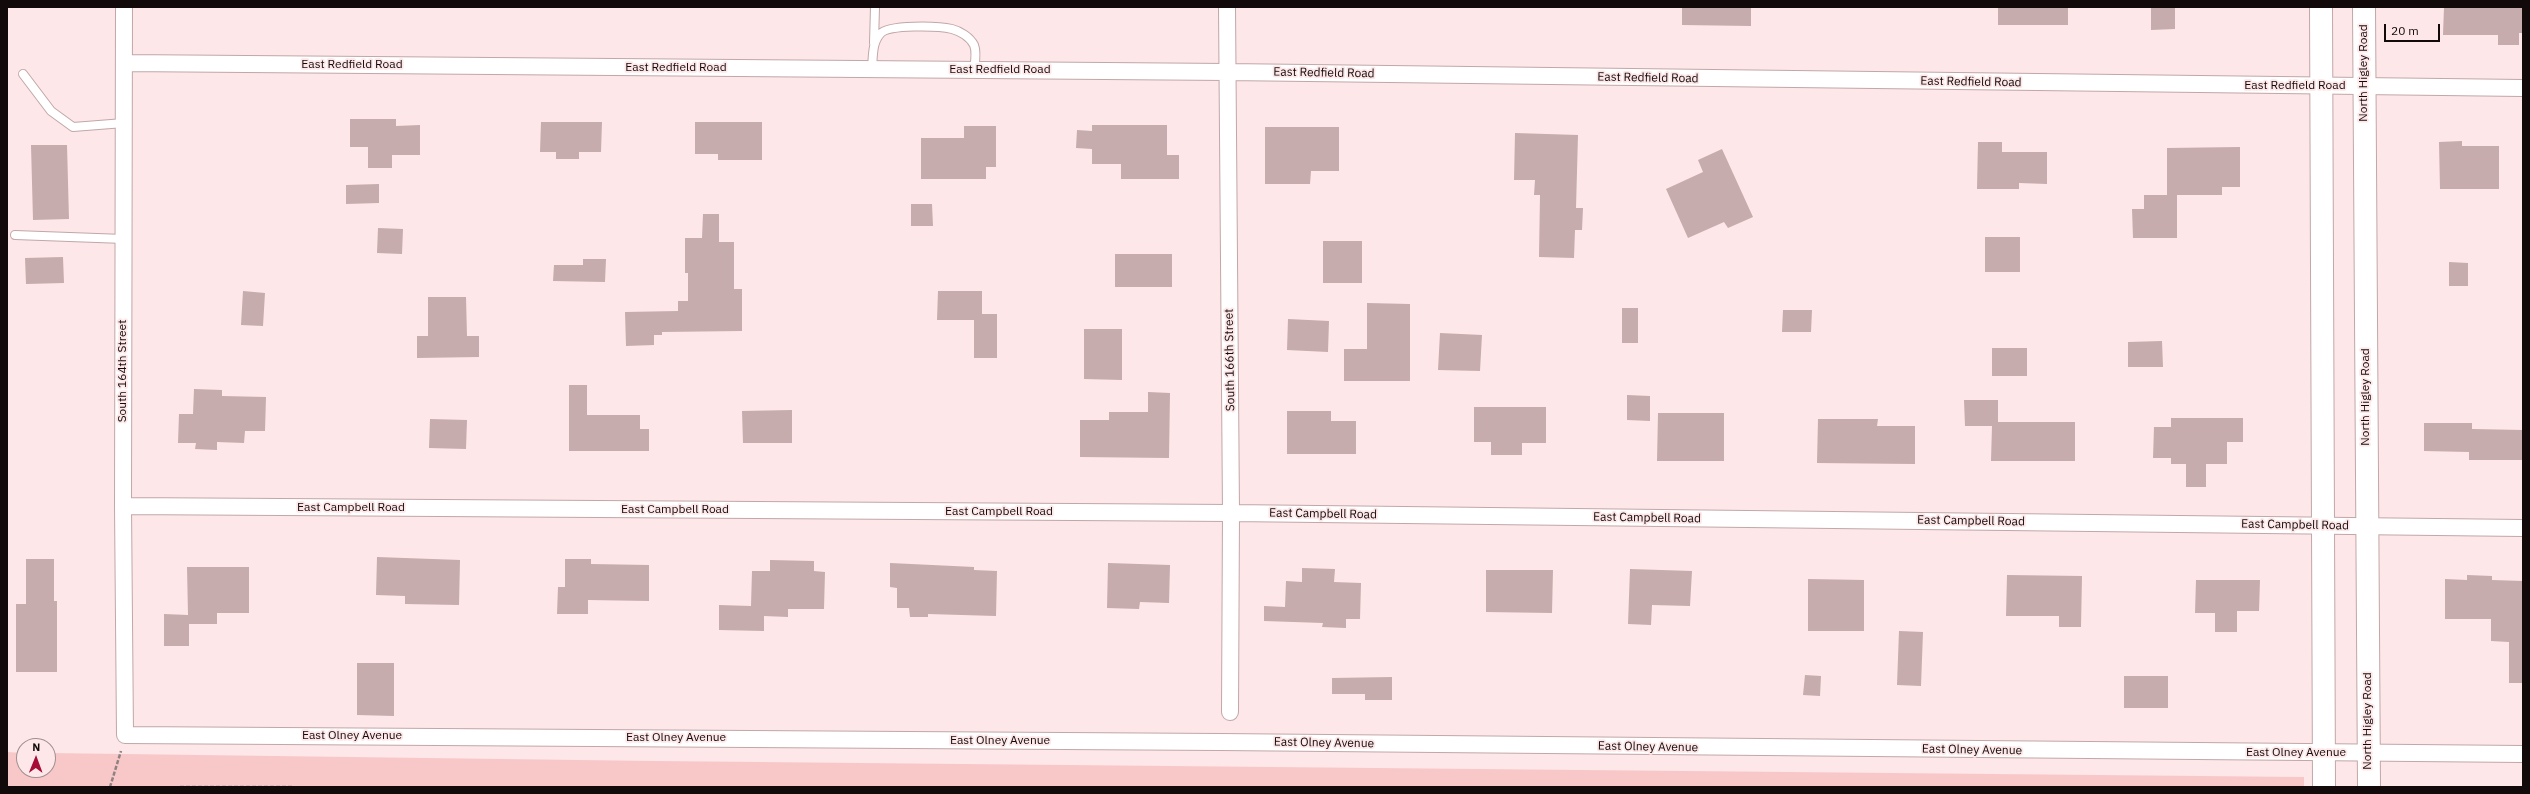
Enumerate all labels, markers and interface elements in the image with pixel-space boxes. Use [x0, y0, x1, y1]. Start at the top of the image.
scale bar [2386, 16, 2442, 42]
text: 20 m [2391, 23, 2419, 38]
street label: North Higley Road [2357, 24, 2371, 122]
street label: East Redfield Road [301, 58, 403, 72]
street label: East Redfield Road [625, 61, 727, 75]
street label: East Redfield Road [949, 63, 1051, 77]
street label: East Redfield Road [1273, 65, 1375, 81]
street label: East Redfield Road [1597, 70, 1699, 86]
street label: East Redfield Road [1920, 74, 2022, 90]
street label: East Redfield Road [2244, 79, 2346, 93]
street label: South 166th Street [1222, 309, 1238, 411]
street label: South 164th Street [116, 320, 130, 422]
street label: North Higley Road [2359, 348, 2373, 446]
street label: East Campbell Road [297, 501, 405, 515]
street label: East Campbell Road [621, 503, 729, 517]
street label: East Campbell Road [945, 505, 1053, 519]
street label: East Campbell Road [1269, 506, 1377, 522]
street label: East Campbell Road [1593, 510, 1701, 526]
street label: East Campbell Road [1917, 513, 2025, 529]
street label: East Campbell Road [2241, 517, 2349, 533]
street label: North Higley Road [2361, 672, 2375, 770]
street label: East Olney Avenue [302, 729, 402, 743]
street label: East Olney Avenue [626, 731, 726, 745]
street label: East Olney Avenue [950, 734, 1050, 748]
street label: East Olney Avenue [1274, 735, 1374, 751]
north arrow [16, 738, 56, 778]
street label: East Olney Avenue [1598, 739, 1698, 755]
text: N [32, 740, 40, 754]
street label: East Olney Avenue [1922, 742, 2022, 758]
street label: East Olney Avenue [2246, 746, 2346, 760]

